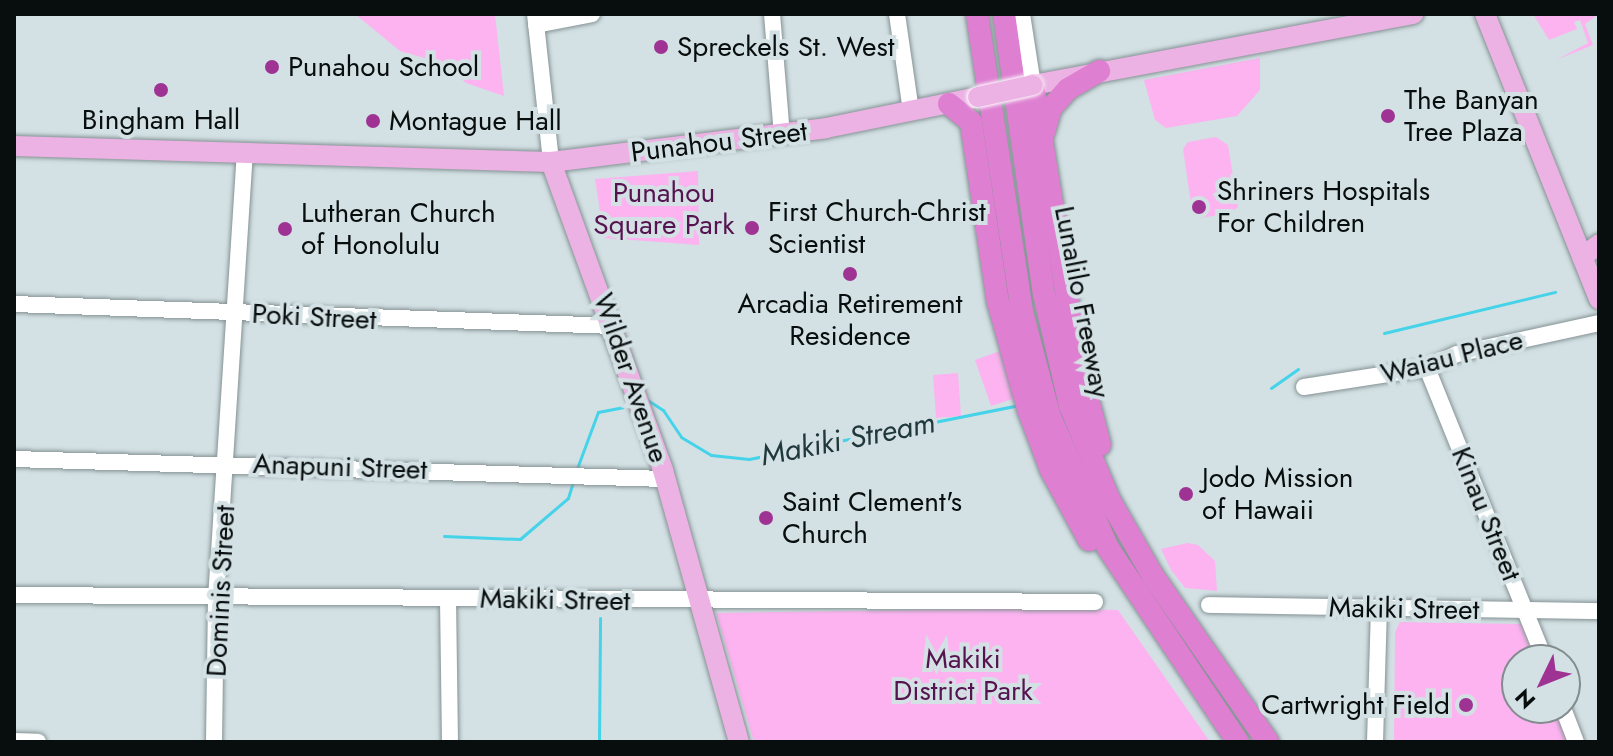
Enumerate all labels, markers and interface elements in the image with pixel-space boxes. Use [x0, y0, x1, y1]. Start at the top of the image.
place label: Spreckels St. West [677, 30, 895, 64]
marker: Spreckels St. West [652, 38, 670, 56]
place label: Punahou School [288, 50, 479, 84]
marker: Punahou School [263, 58, 281, 76]
marker: Bingham Hall [152, 81, 170, 99]
place label: The Banyan Tree Plaza [1404, 83, 1539, 149]
place label: Bingham Hall [82, 103, 240, 137]
place label: Montague Hall [389, 104, 562, 138]
marker: The Banyan Tree Plaza [1379, 107, 1397, 125]
marker: Montague Hall [364, 112, 382, 130]
street label: Punahou Street [629, 115, 809, 169]
place label: Shriners Hospitals For Children [1217, 174, 1430, 240]
park label: Punahou Square Park [593, 176, 735, 242]
place label: First Church-Christ Scientist [768, 195, 986, 261]
place label: Lutheran Church of Honolulu [301, 196, 496, 262]
marker: Shriners Hospitals For Children [1188, 196, 1210, 218]
street label: Lunalilo Freeway [1047, 203, 1117, 401]
marker: First Church-Christ Scientist [743, 219, 761, 237]
marker: Lutheran Church of Honolulu [276, 220, 294, 238]
marker: Arcadia Retirement Residence [841, 265, 859, 283]
place label: Arcadia Retirement Residence [737, 287, 963, 353]
street label: Wilder Avenue [586, 289, 676, 467]
street label: Poki Street [251, 297, 377, 337]
street label: Waiau Place [1377, 323, 1527, 391]
water label: Makiki Stream [758, 404, 938, 474]
street label: Kinau Street [1444, 442, 1528, 586]
street label: Anapuni Street [252, 447, 428, 487]
place label: Jodo Mission of Hawaii [1202, 461, 1353, 527]
place label: Saint Clement's Church [782, 485, 962, 551]
marker: Jodo Mission of Hawaii [1177, 485, 1195, 503]
street label: Dominis Street [200, 504, 242, 678]
marker: Saint Clement's Church [757, 509, 775, 527]
street label: Makiki Street [479, 582, 631, 618]
street label: Makiki Street [1328, 591, 1480, 627]
park label: Makiki District Park [893, 642, 1033, 708]
north arrow [1501, 644, 1581, 724]
text: N [1507, 682, 1543, 716]
place label: Cartwright Field [1261, 688, 1450, 722]
marker: Cartwright Field [1457, 696, 1475, 714]

